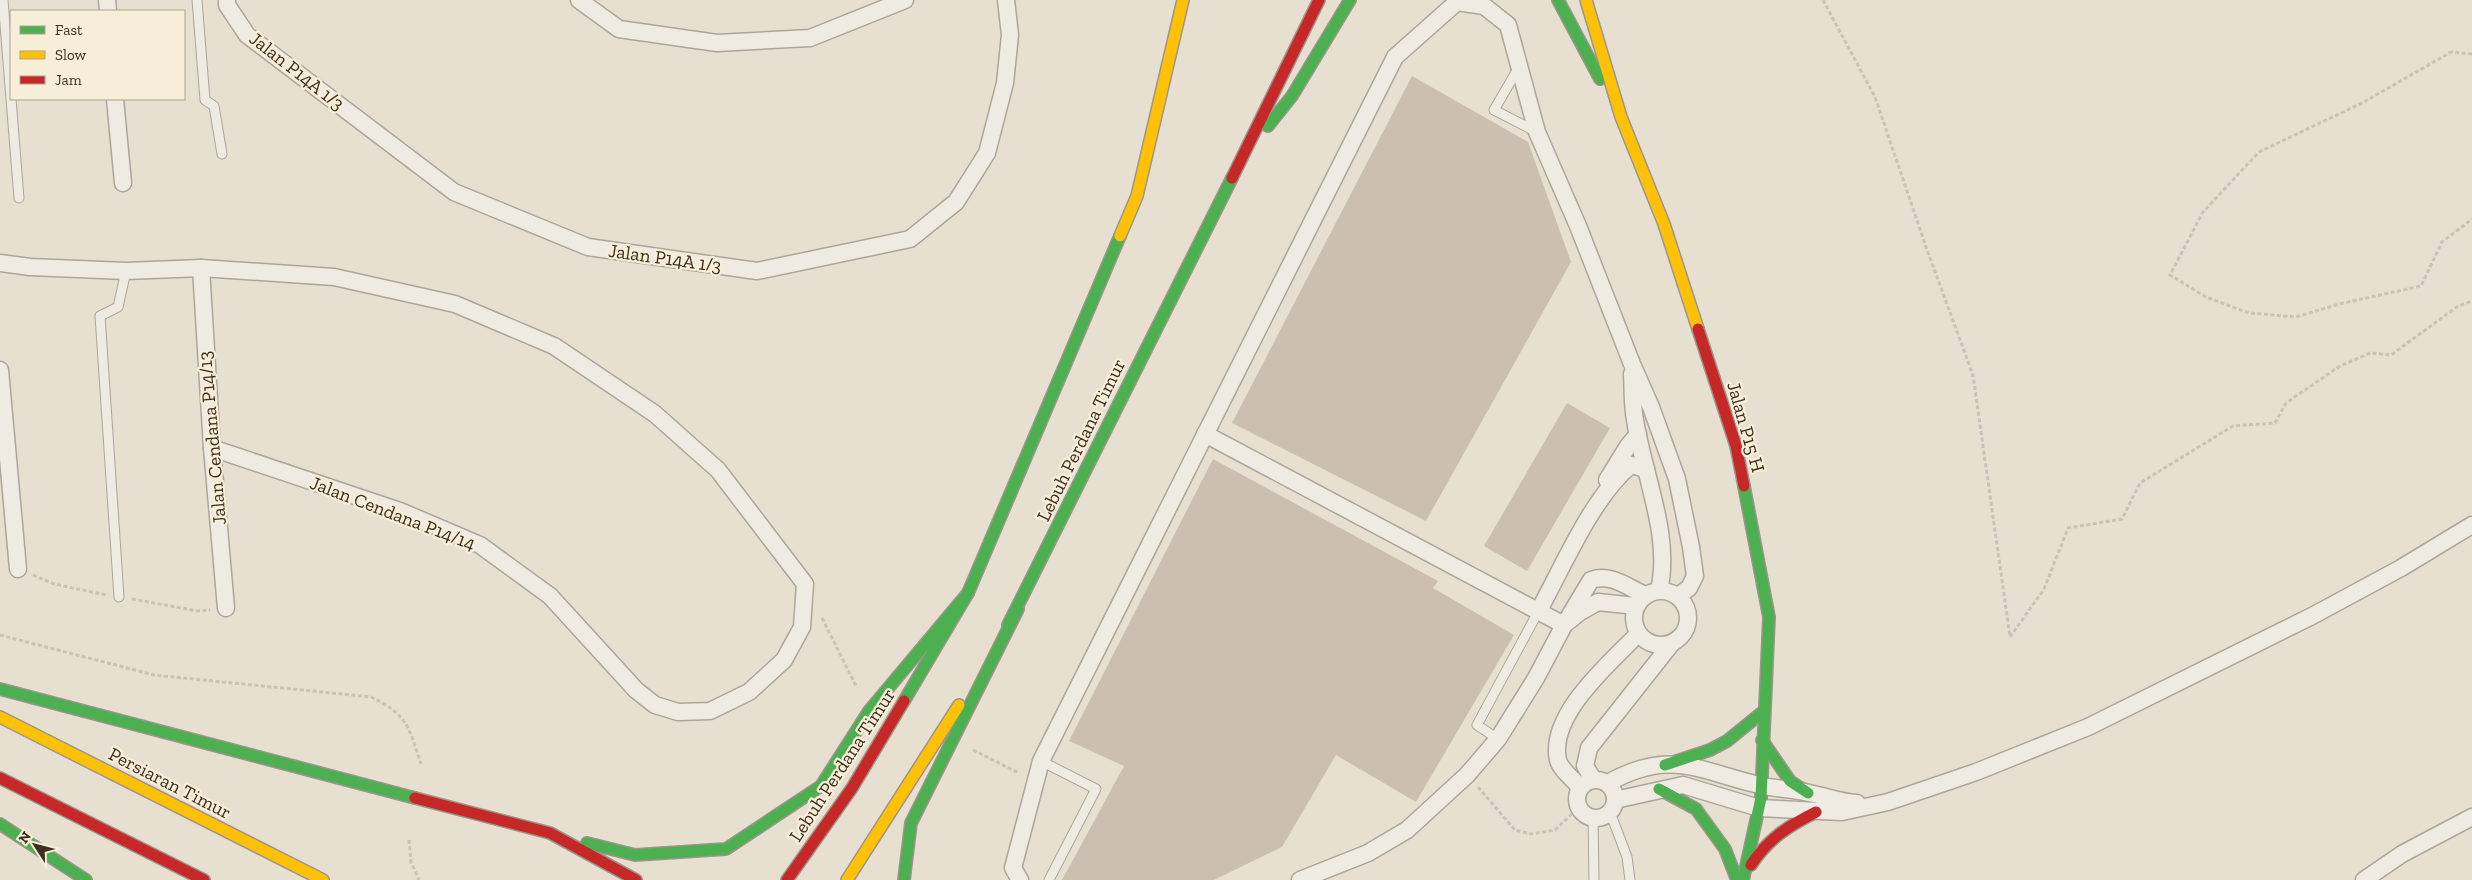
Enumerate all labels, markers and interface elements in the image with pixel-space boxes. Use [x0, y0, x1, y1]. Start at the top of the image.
legend [10, 10, 185, 100]
text: Fast [55, 21, 83, 39]
street label: Jalan P14A 1/3 [245, 27, 349, 115]
text: Slow [55, 46, 87, 64]
text: Jam [55, 71, 82, 89]
street label: Jalan P14A 1/3 [607, 239, 723, 277]
street label: Jalan Cendana P14/13 [193, 350, 231, 526]
street label: Lebuh Perdana Timur [1032, 355, 1130, 525]
street label: Jalan P15 H [1722, 379, 1770, 475]
street label: Jalan Cendana P14/14 [307, 471, 479, 555]
street label: Lebuh Perdana Timur [784, 684, 900, 846]
street label: Persiaran Timur [105, 742, 235, 824]
north arrow [10, 820, 60, 870]
text: N [15, 828, 35, 847]

